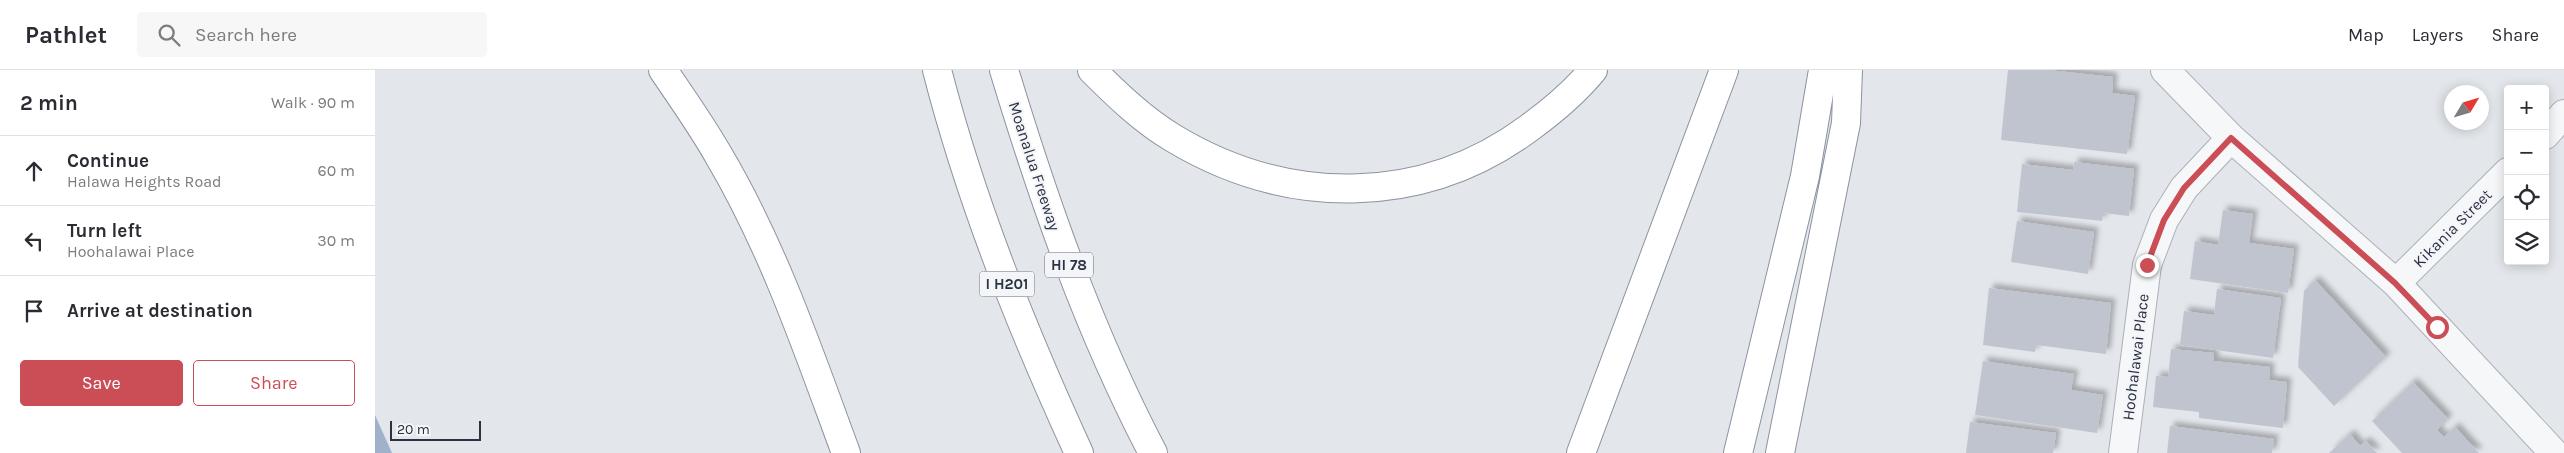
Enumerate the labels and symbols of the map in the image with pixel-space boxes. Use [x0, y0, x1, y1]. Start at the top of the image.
north arrow [2444, 85, 2489, 130]
street label: Moanalua Freeway [1005, 99, 1065, 234]
street label: Kikania Street [2409, 185, 2496, 272]
road number: HI 78 [1045, 252, 1093, 278]
route end [2136, 254, 2159, 277]
road number: I H201 [979, 272, 1035, 296]
street label: Hoohalawai Place [2118, 293, 2153, 422]
route start [2426, 316, 2449, 339]
scale bar [390, 418, 481, 441]

